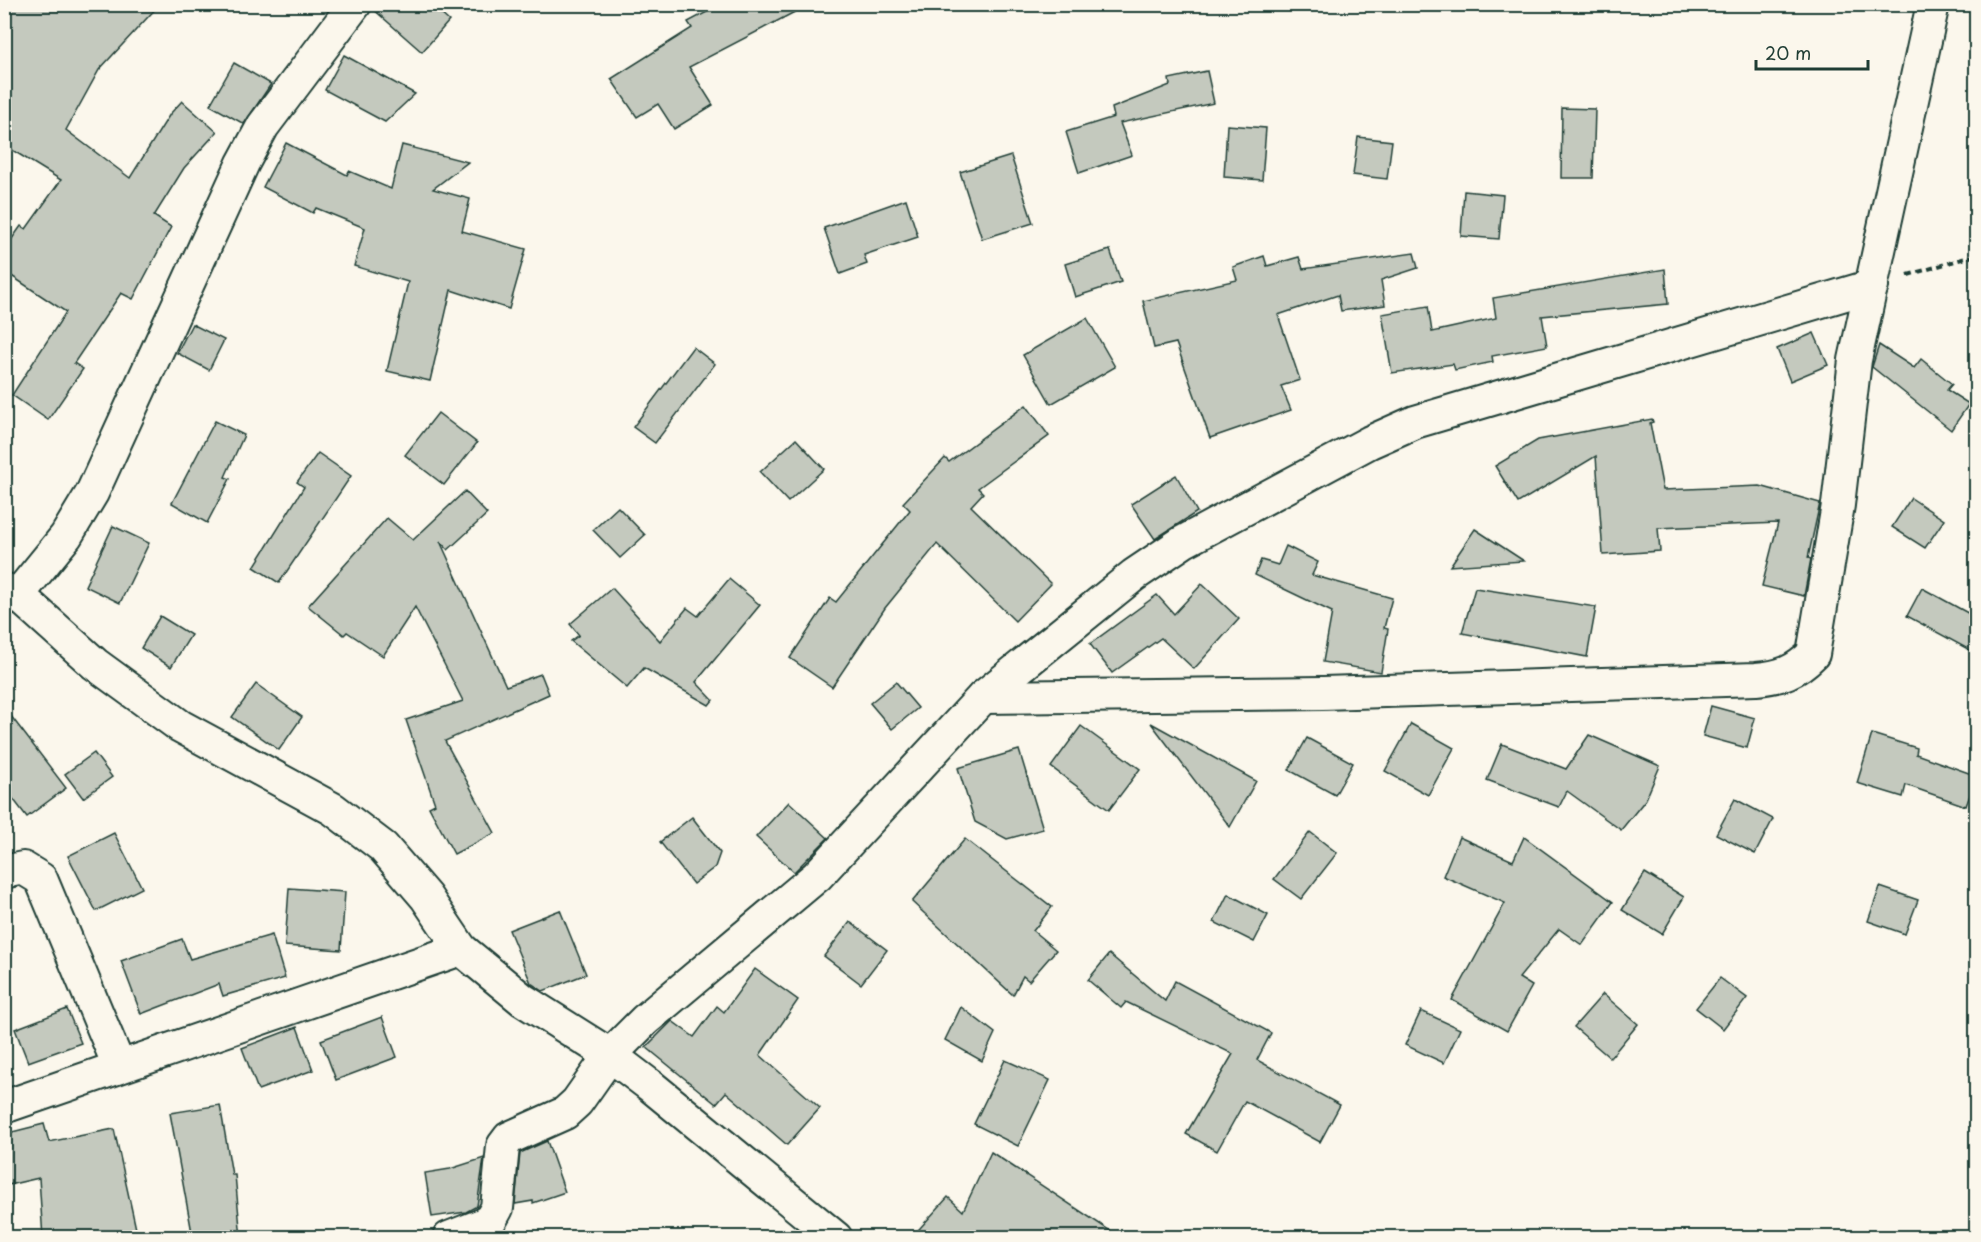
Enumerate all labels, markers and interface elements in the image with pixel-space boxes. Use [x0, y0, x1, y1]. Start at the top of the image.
scale bar [1756, 33, 1868, 71]
text: 20 m [1765, 39, 1811, 66]

